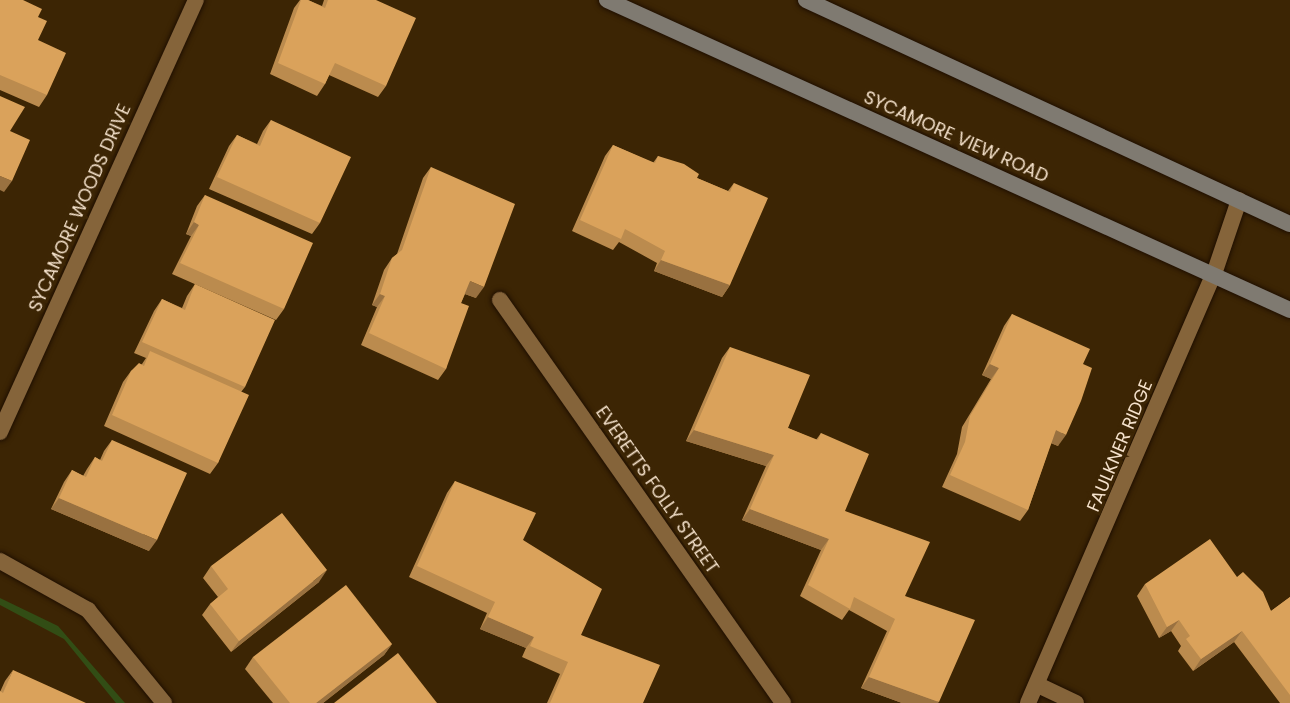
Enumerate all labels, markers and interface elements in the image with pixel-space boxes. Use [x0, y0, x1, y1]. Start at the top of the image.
street label: SYCAMORE VIEW ROAD [860, 86, 1052, 188]
street label: SYCAMORE WOODS DRIVE [24, 101, 136, 315]
street label: FAULKNER RIDGE [1083, 377, 1157, 515]
street label: EVERETTS FOLLY STREET [591, 402, 723, 578]

